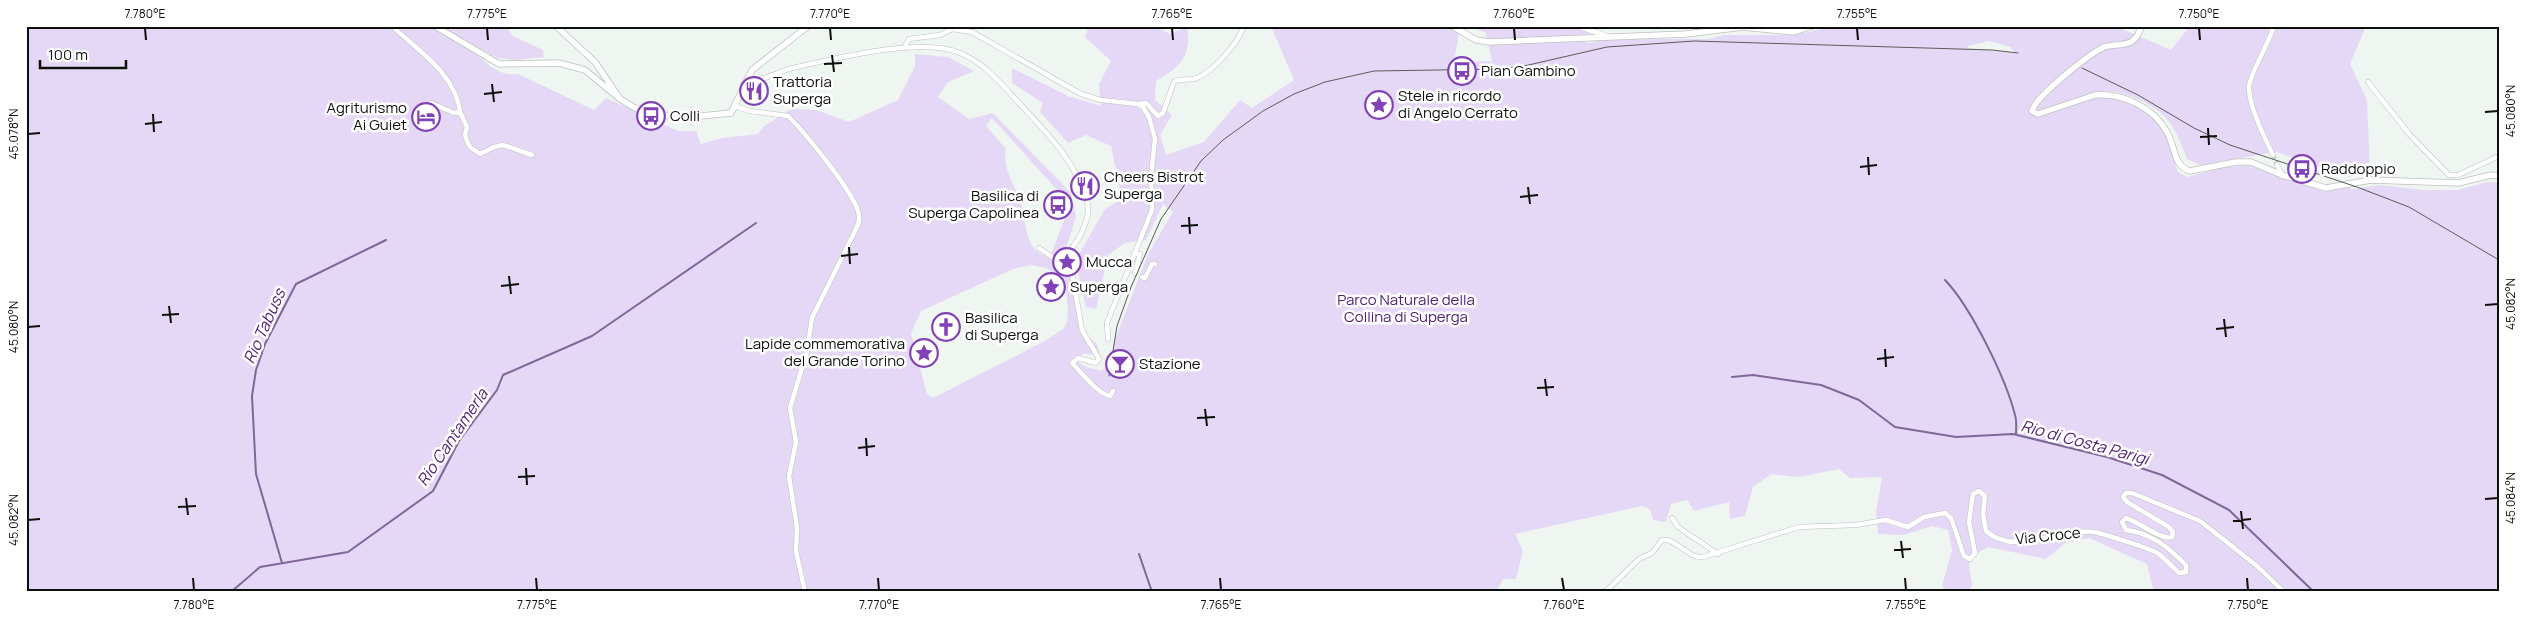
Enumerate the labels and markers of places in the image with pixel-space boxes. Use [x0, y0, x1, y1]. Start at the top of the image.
bus stop icon: Pian Gambino [1447, 56, 1477, 86]
place label: Pian Gambino [1481, 60, 1576, 81]
place label: Trattoria Superga [773, 71, 832, 109]
restaurant icon: Trattoria Superga [739, 76, 769, 106]
place label: Stele in ricordo di Angelo Cerrato [1398, 85, 1518, 123]
place icon: Stele in ricordo di Angelo Cerrato [1364, 90, 1394, 120]
place label: Agriturismo Ai Guiet [326, 97, 407, 135]
bus stop icon: Colli [636, 101, 666, 131]
hotel icon: Agriturismo Ai Guiet [411, 102, 441, 132]
place label: Colli [670, 105, 700, 126]
bus stop icon: Raddoppio [2287, 154, 2317, 184]
place label: Raddoppio [2321, 158, 2396, 179]
place label: Cheers Bistrot Superga [1104, 166, 1204, 204]
restaurant icon: Cheers Bistrot Superga [1070, 171, 1100, 201]
place label: Basilica di Superga Capolinea [908, 185, 1039, 223]
bus stop icon: Basilica di Superga Capolinea [1043, 190, 1073, 220]
place icon: Mucca [1052, 247, 1082, 277]
place label: Mucca [1086, 251, 1132, 272]
place icon: Superga [1036, 272, 1066, 302]
place label: Superga [1070, 276, 1128, 297]
place label: Basilica di Superga [965, 307, 1039, 345]
church icon: Basilica di Superga [931, 312, 961, 342]
place label: Lapide commemorativa del Grande Torino [745, 333, 905, 371]
place icon: Lapide commemorativa del Grande Torino [909, 338, 939, 368]
bar icon: Stazione [1105, 349, 1135, 379]
place label: Stazione [1139, 353, 1201, 374]

